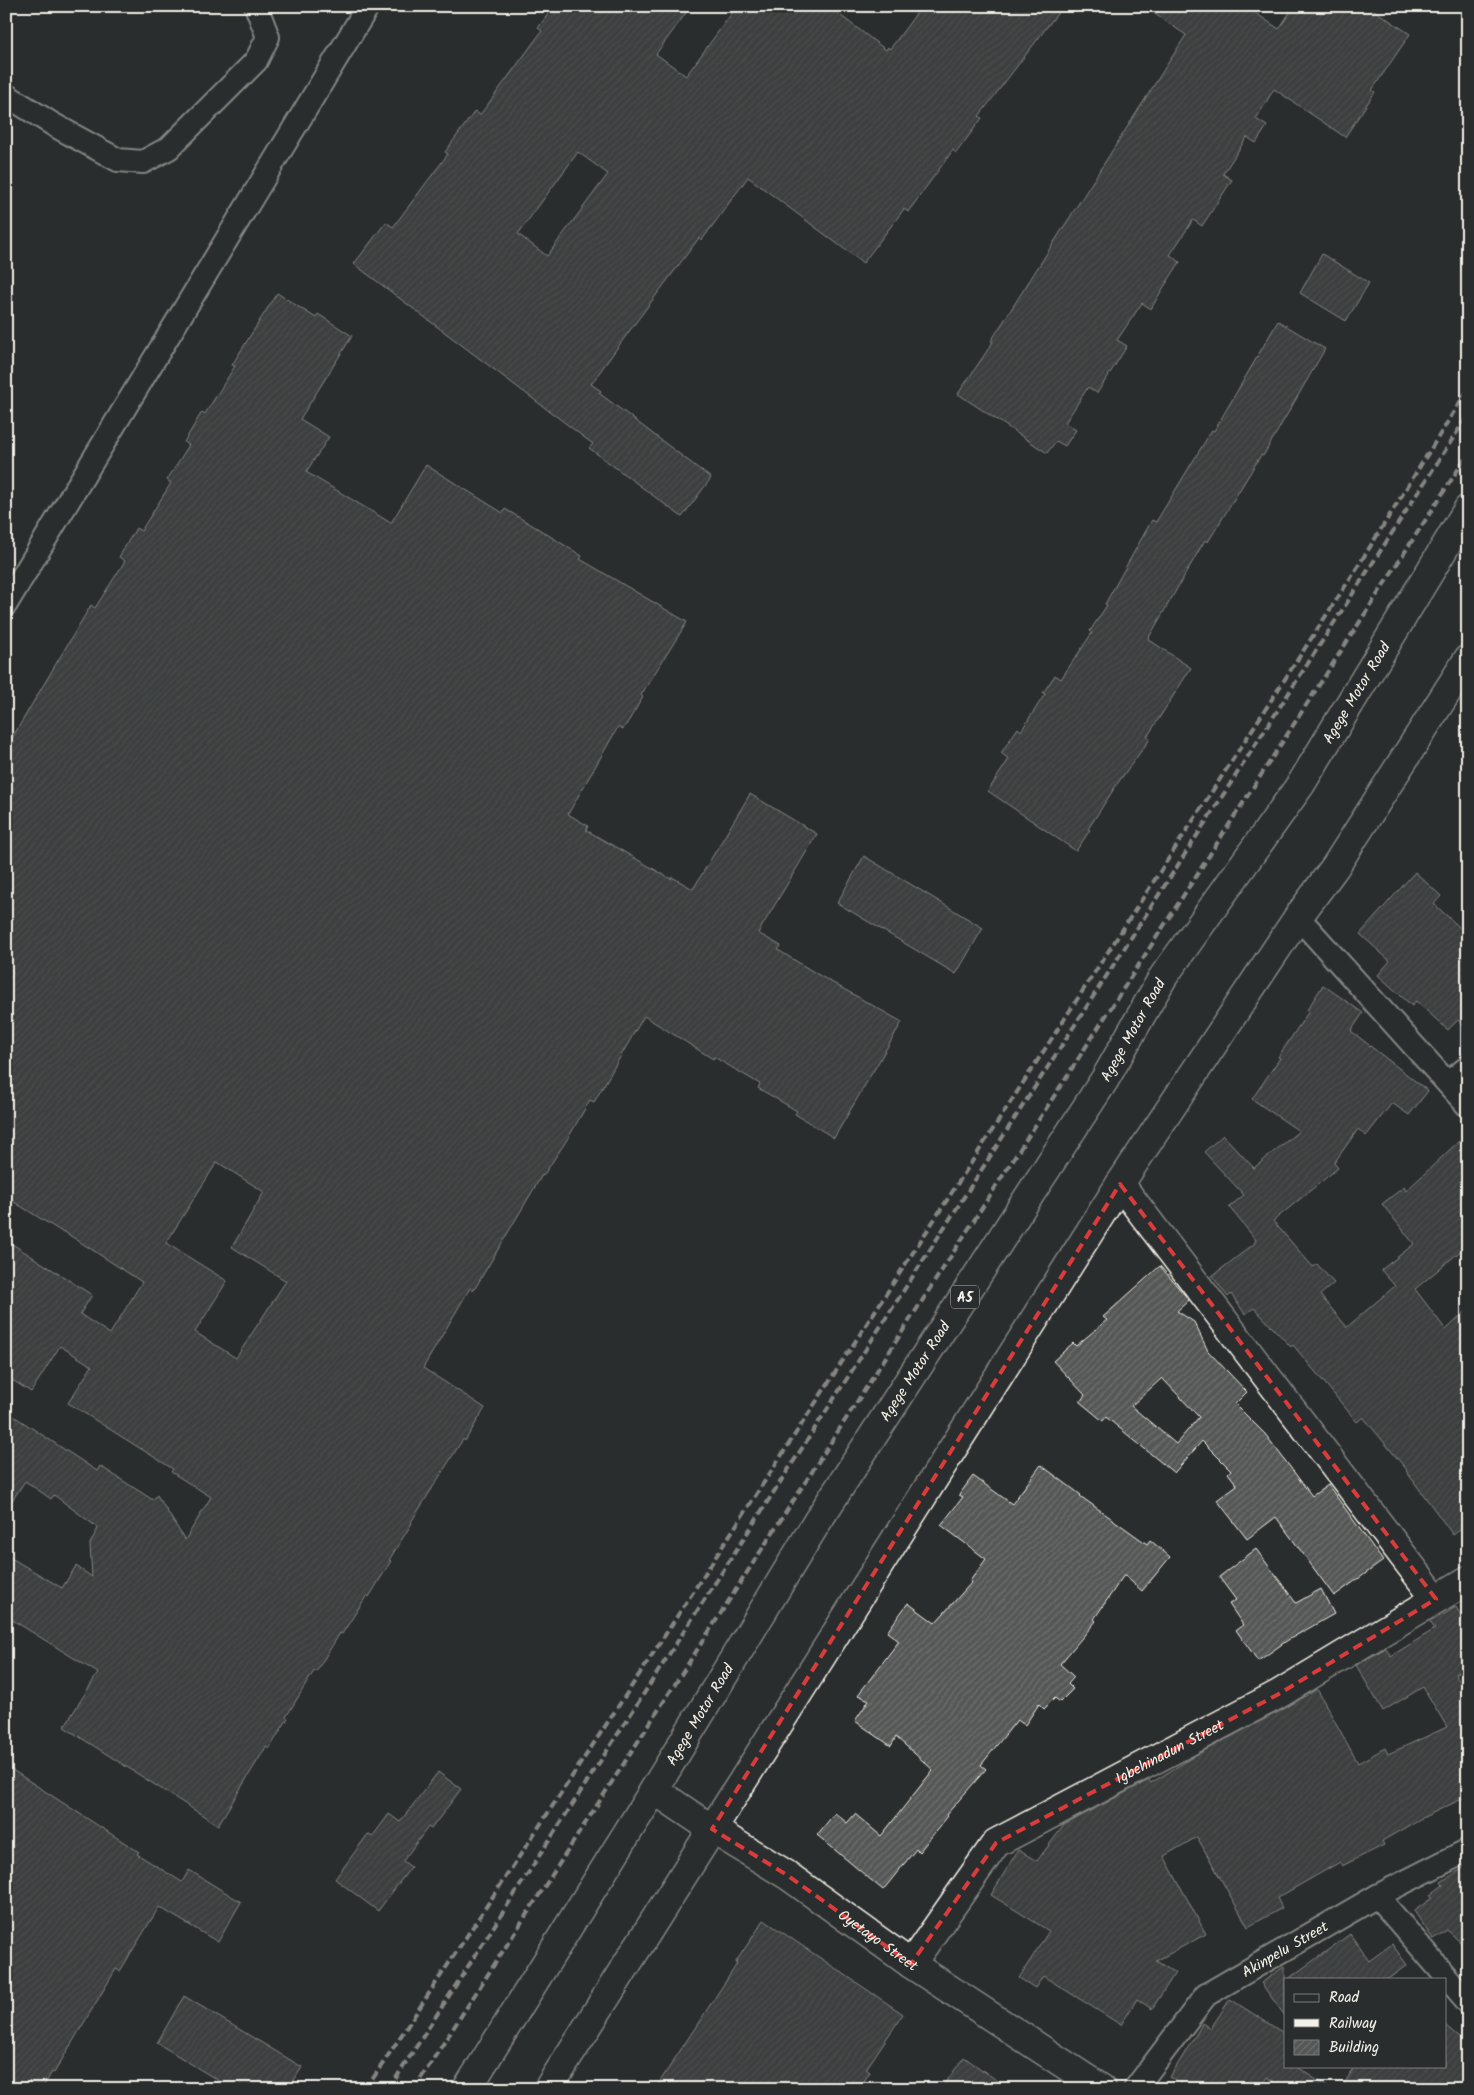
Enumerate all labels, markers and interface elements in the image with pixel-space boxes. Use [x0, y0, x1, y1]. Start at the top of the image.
street label: Agege Motor Road [1317, 637, 1398, 749]
street label: Agege Motor Road [1095, 974, 1173, 1087]
road number: A5 [951, 1285, 979, 1308]
street label: Agege Motor Road [874, 1317, 958, 1427]
street label: Agege Motor Road [661, 1659, 741, 1771]
street label: Igbehinadun Street [1111, 1714, 1229, 1791]
street label: Oyetayo Street [832, 1904, 923, 1978]
street label: Akinpelu Street [1238, 1915, 1333, 1985]
legend [1284, 1978, 1446, 2068]
text: Road [1329, 1986, 1360, 2010]
text: Railway [1329, 2012, 1377, 2036]
text: Building [1329, 2036, 1379, 2060]

